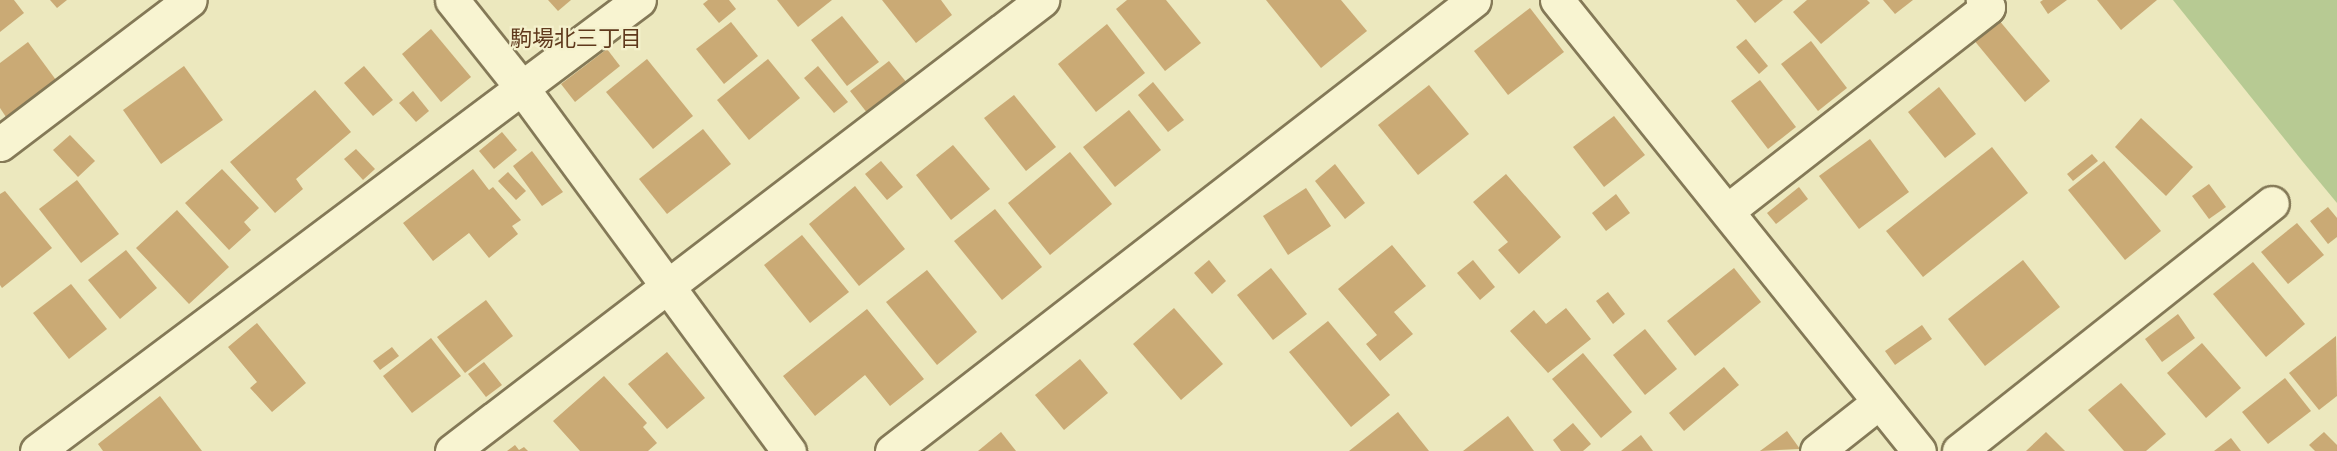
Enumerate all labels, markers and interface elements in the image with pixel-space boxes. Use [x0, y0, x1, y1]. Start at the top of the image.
district label: 駒場北三丁目 [510, 24, 642, 50]

